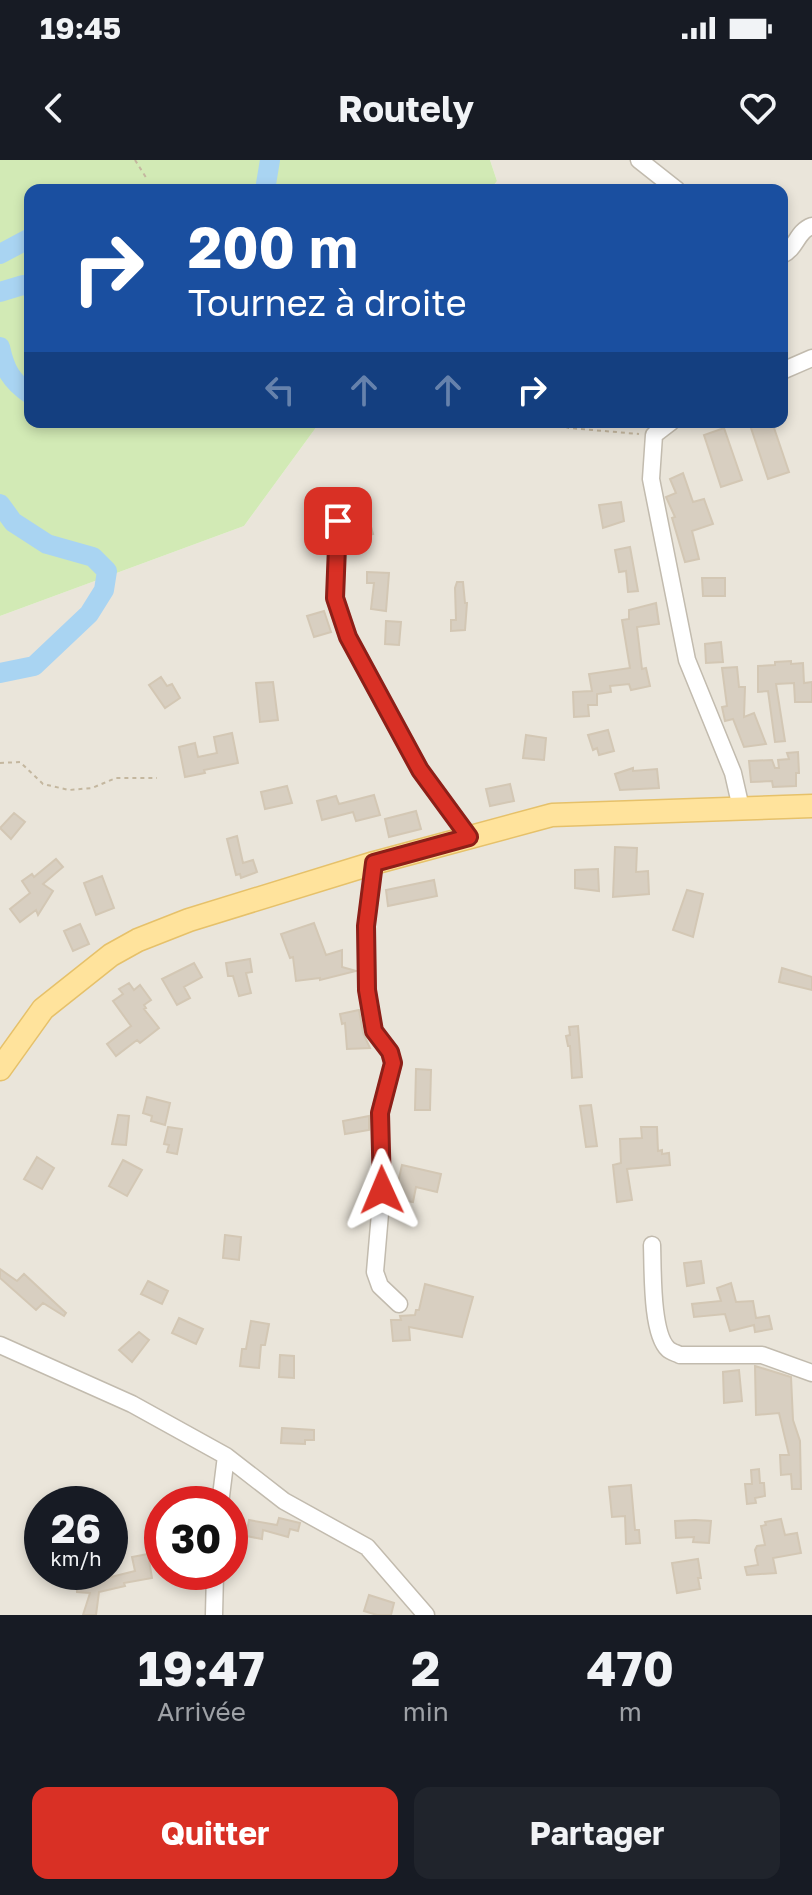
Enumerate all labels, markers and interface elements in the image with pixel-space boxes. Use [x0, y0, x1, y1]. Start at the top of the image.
text: 19:45 [40, 10, 121, 46]
icon: back [32, 86, 76, 130]
icon: heart [736, 86, 780, 130]
text: Routely [338, 87, 474, 130]
text: 200 m [188, 213, 358, 280]
icon: right [56, 216, 160, 320]
text: Tournez à droite [188, 281, 467, 324]
icon: left [258, 368, 302, 412]
icon: ahead [342, 368, 386, 412]
icon: ahead [426, 368, 470, 412]
icon: right [510, 368, 554, 412]
pin [304, 487, 372, 555]
icon: arrive [316, 499, 360, 543]
position arrow [340, 1148, 424, 1232]
speed limit sign: 30 [144, 1486, 248, 1590]
text: 26 [51, 1504, 101, 1552]
text: km/h [51, 1546, 101, 1570]
text: 19:47 [138, 1639, 265, 1697]
text: 2 [411, 1639, 440, 1697]
text: 470 [587, 1639, 674, 1697]
text: Arrivée [157, 1696, 246, 1727]
text: min [403, 1696, 449, 1727]
text: m [619, 1696, 642, 1727]
button: Quitter [32, 1787, 398, 1879]
button: Partager [414, 1787, 780, 1879]

